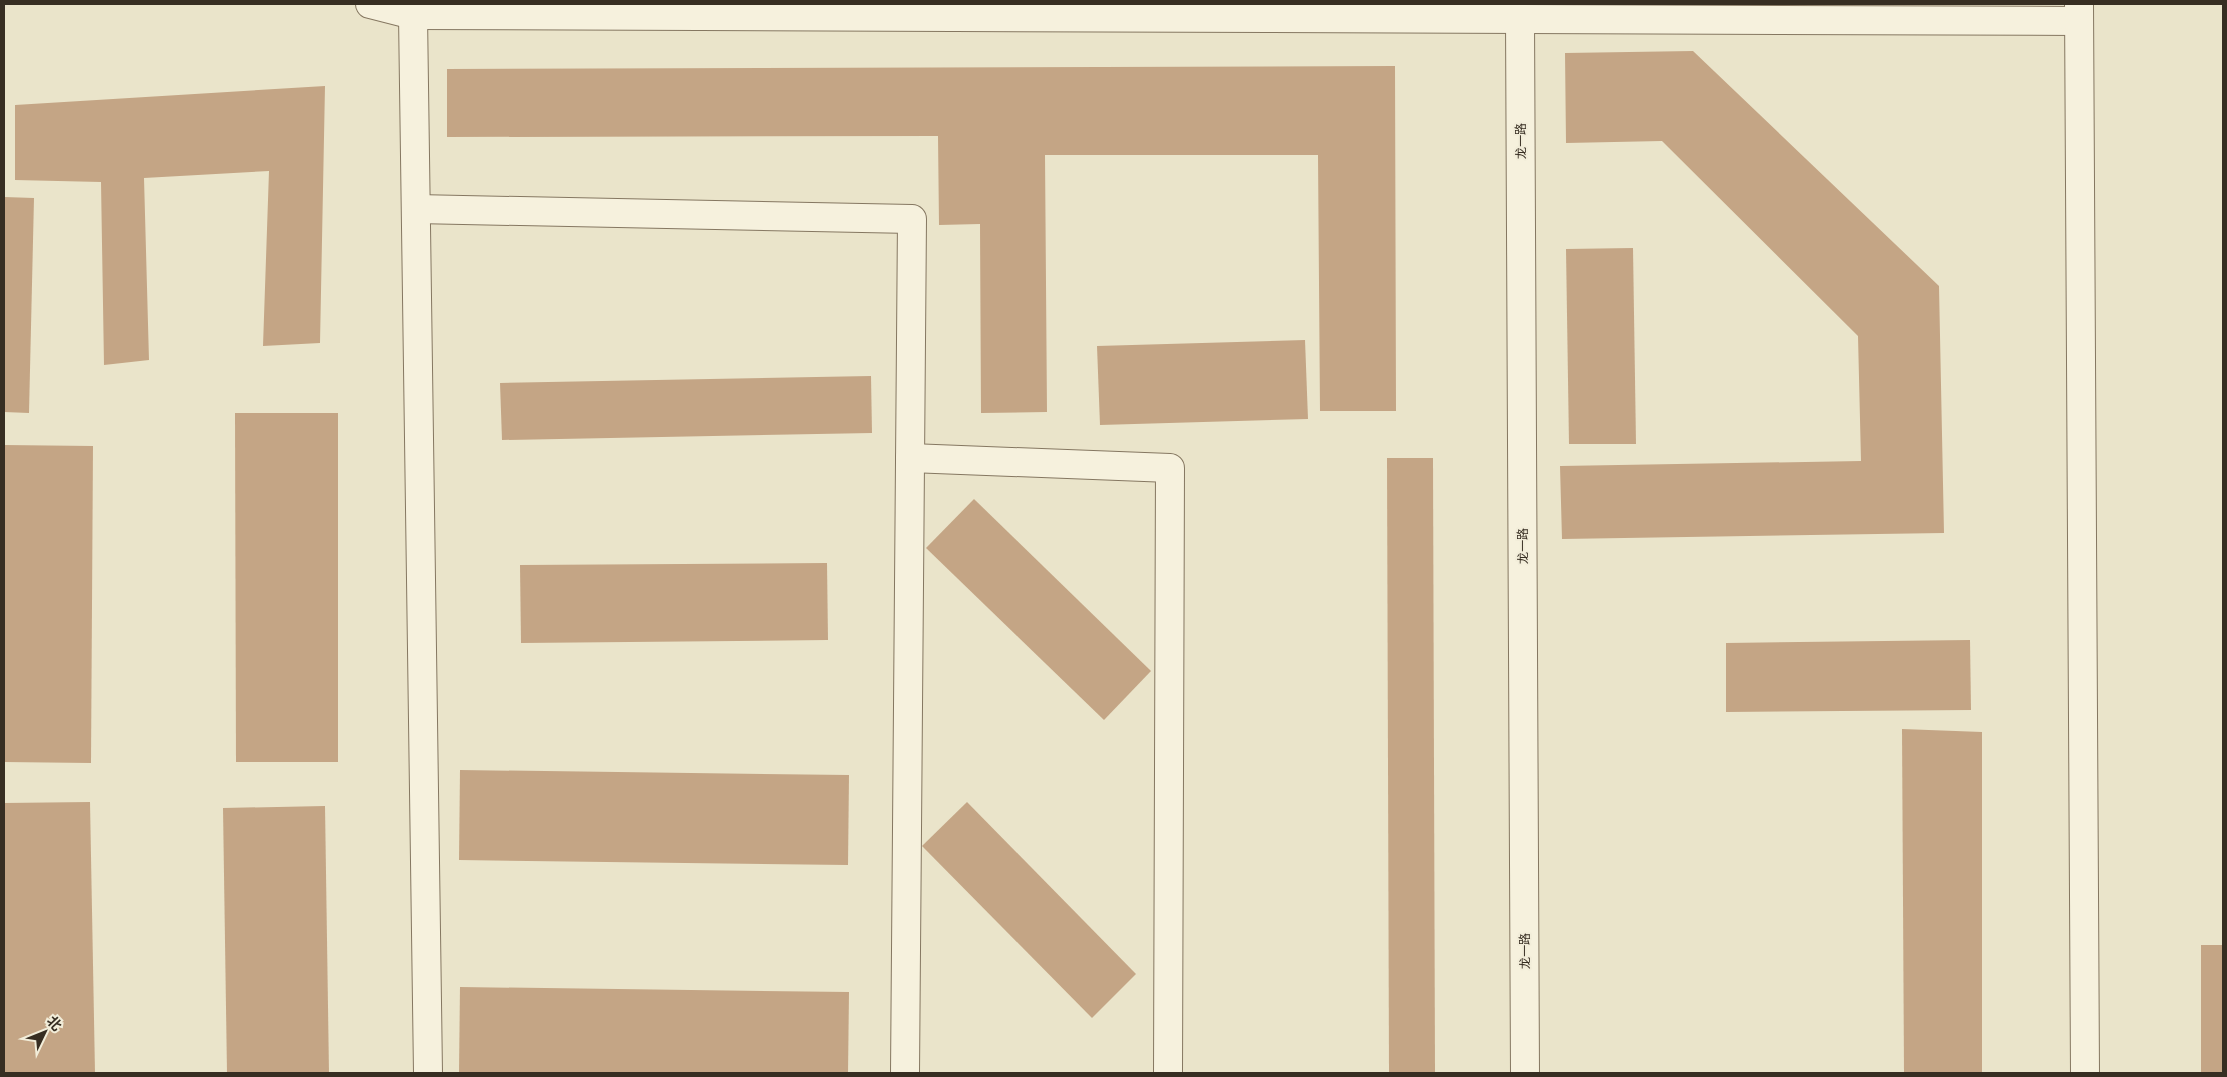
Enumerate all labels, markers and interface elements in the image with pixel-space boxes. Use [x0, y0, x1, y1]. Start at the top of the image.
street label: 龙一路 [1514, 123, 1528, 159]
street label: 龙一路 [1516, 528, 1530, 564]
street label: 龙一路 [1518, 933, 1532, 969]
north arrow [20, 1007, 70, 1057]
text: 北 [44, 1013, 65, 1034]

